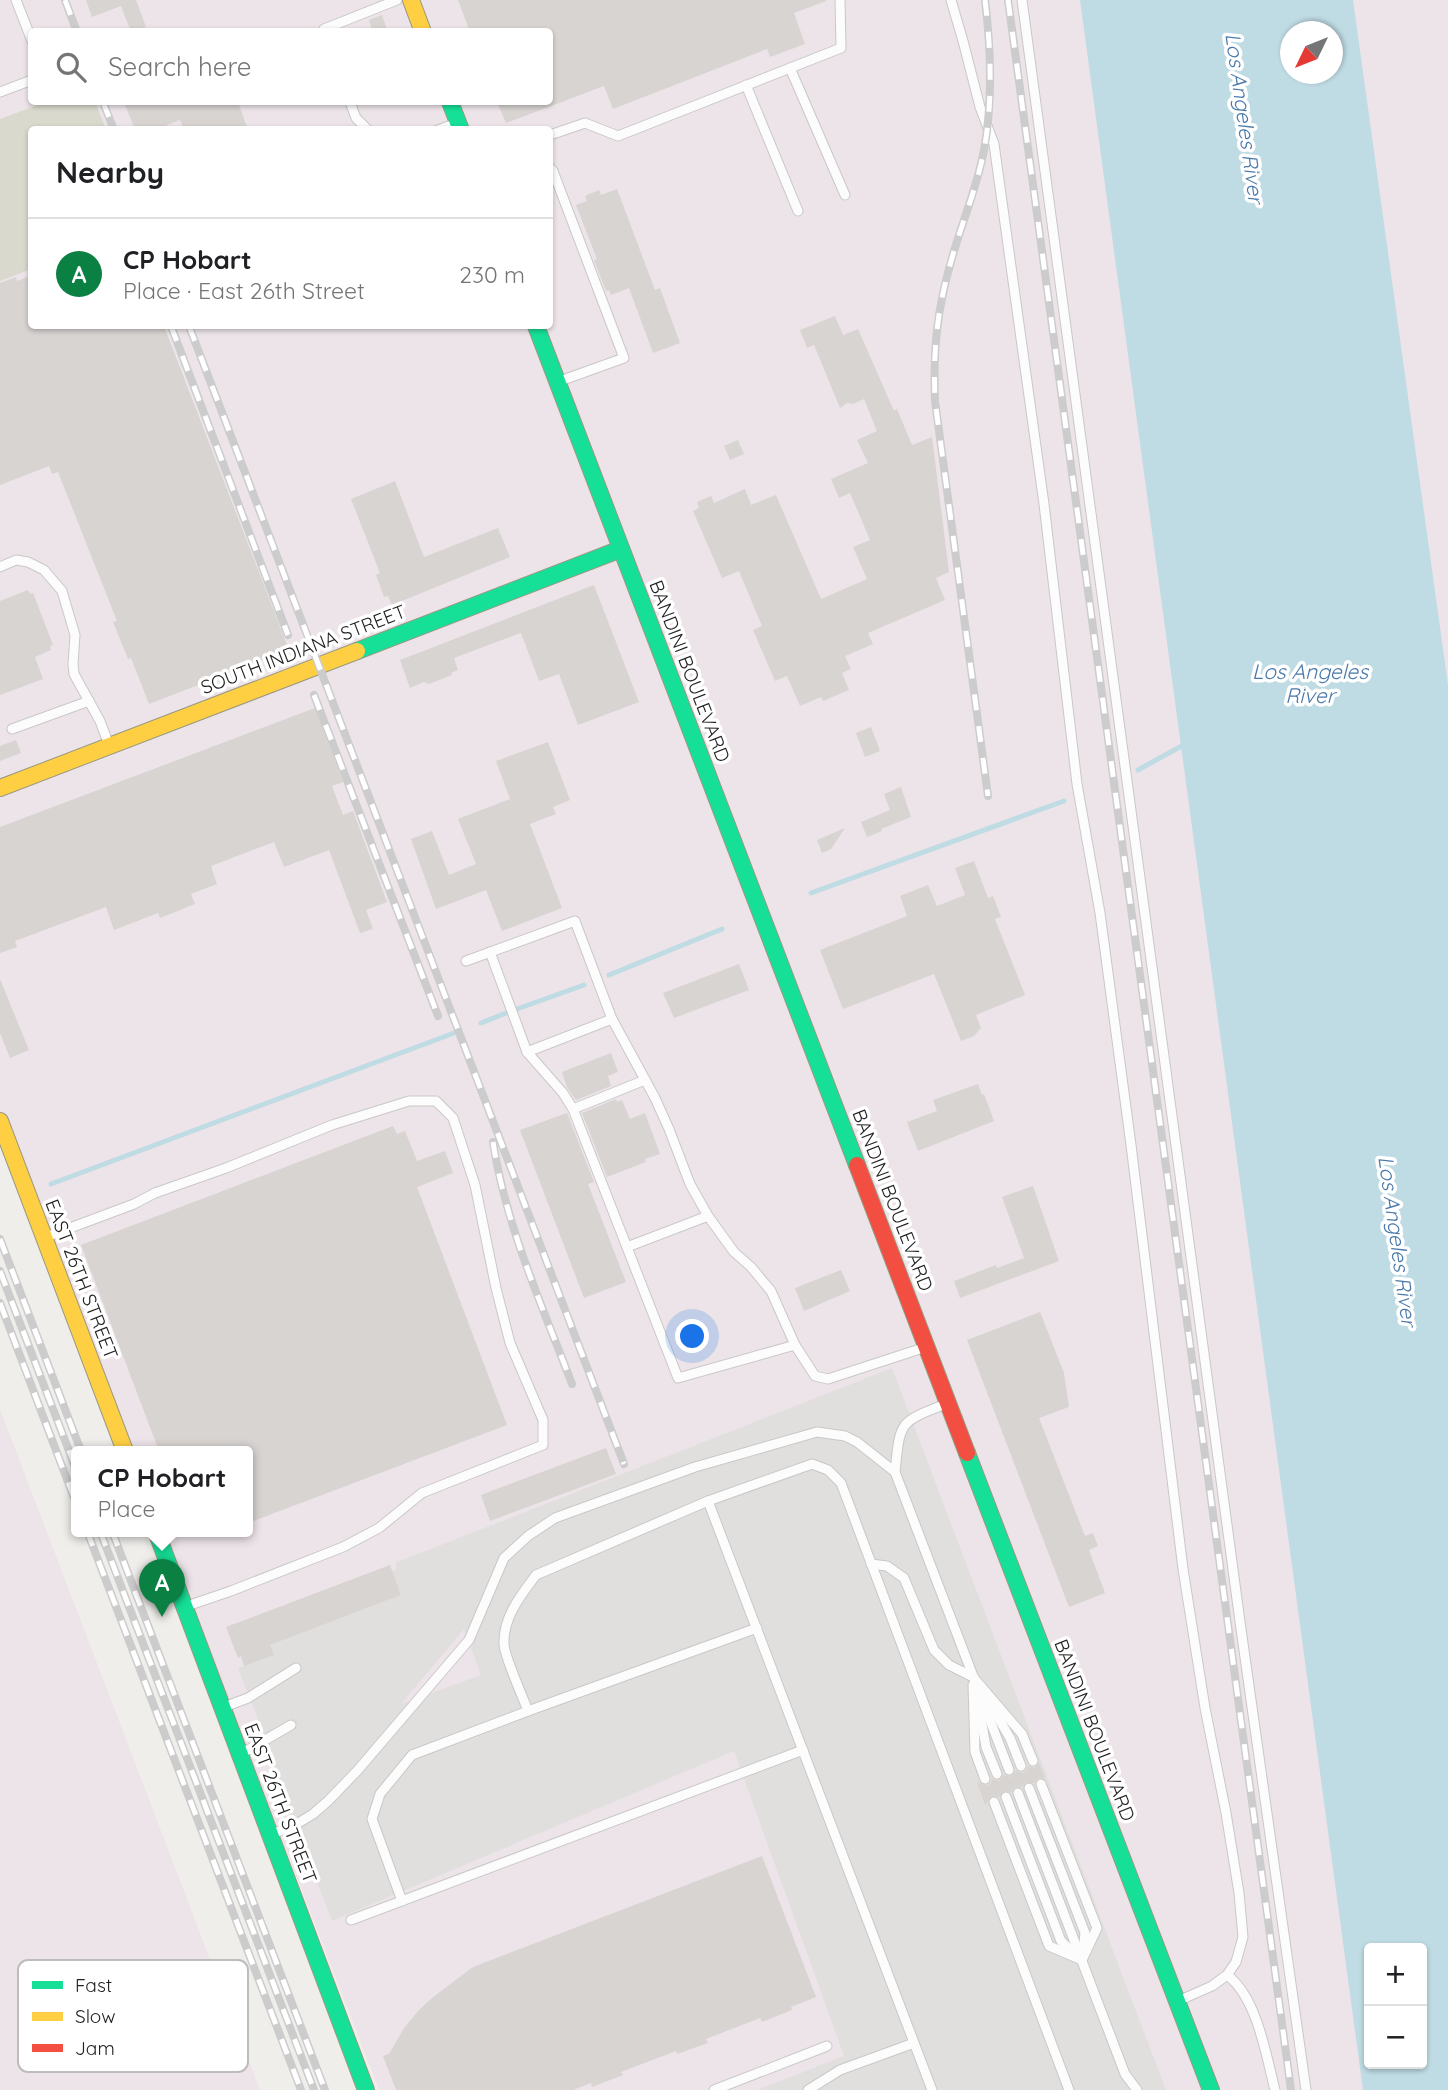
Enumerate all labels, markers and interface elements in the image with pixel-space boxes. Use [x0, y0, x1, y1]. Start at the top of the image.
north arrow [1280, 21, 1343, 84]
search box [28, 28, 553, 105]
water label: Los Angeles River [1220, 31, 1270, 208]
icon: search [52, 48, 90, 86]
text: Search here [108, 50, 252, 83]
text: Nearby [56, 153, 164, 191]
text: CP Hobart [123, 243, 252, 276]
text: A [72, 260, 86, 289]
text: 230 m [459, 260, 525, 289]
text: Place · East 26th Street [123, 276, 365, 305]
street label: BANDINI BOULEVARD [644, 577, 736, 765]
street label: SOUTH INDIANA STREET [197, 599, 409, 699]
water label: Los Angeles River [1252, 658, 1369, 708]
street label: BANDINI BOULEVARD [847, 1106, 939, 1294]
water label: Los Angeles River [1373, 1154, 1423, 1331]
street label: EAST 26TH STREET [40, 1196, 124, 1362]
your location [675, 1319, 709, 1353]
popup [71, 1446, 253, 1537]
text: CP Hobart [98, 1461, 226, 1494]
text: Place [98, 1494, 155, 1523]
pin: A [139, 1559, 185, 1617]
street label: BANDINI BOULEVARD [1049, 1636, 1141, 1824]
street label: EAST 26TH STREET [239, 1720, 323, 1886]
map controls [1364, 1943, 1427, 2069]
button: + [1364, 1943, 1427, 2006]
legend [18, 1960, 248, 2072]
text: Fast [75, 1973, 112, 1997]
text: Slow [75, 2004, 116, 2028]
button: − [1364, 2006, 1427, 2069]
text: Jam [75, 2036, 115, 2060]

